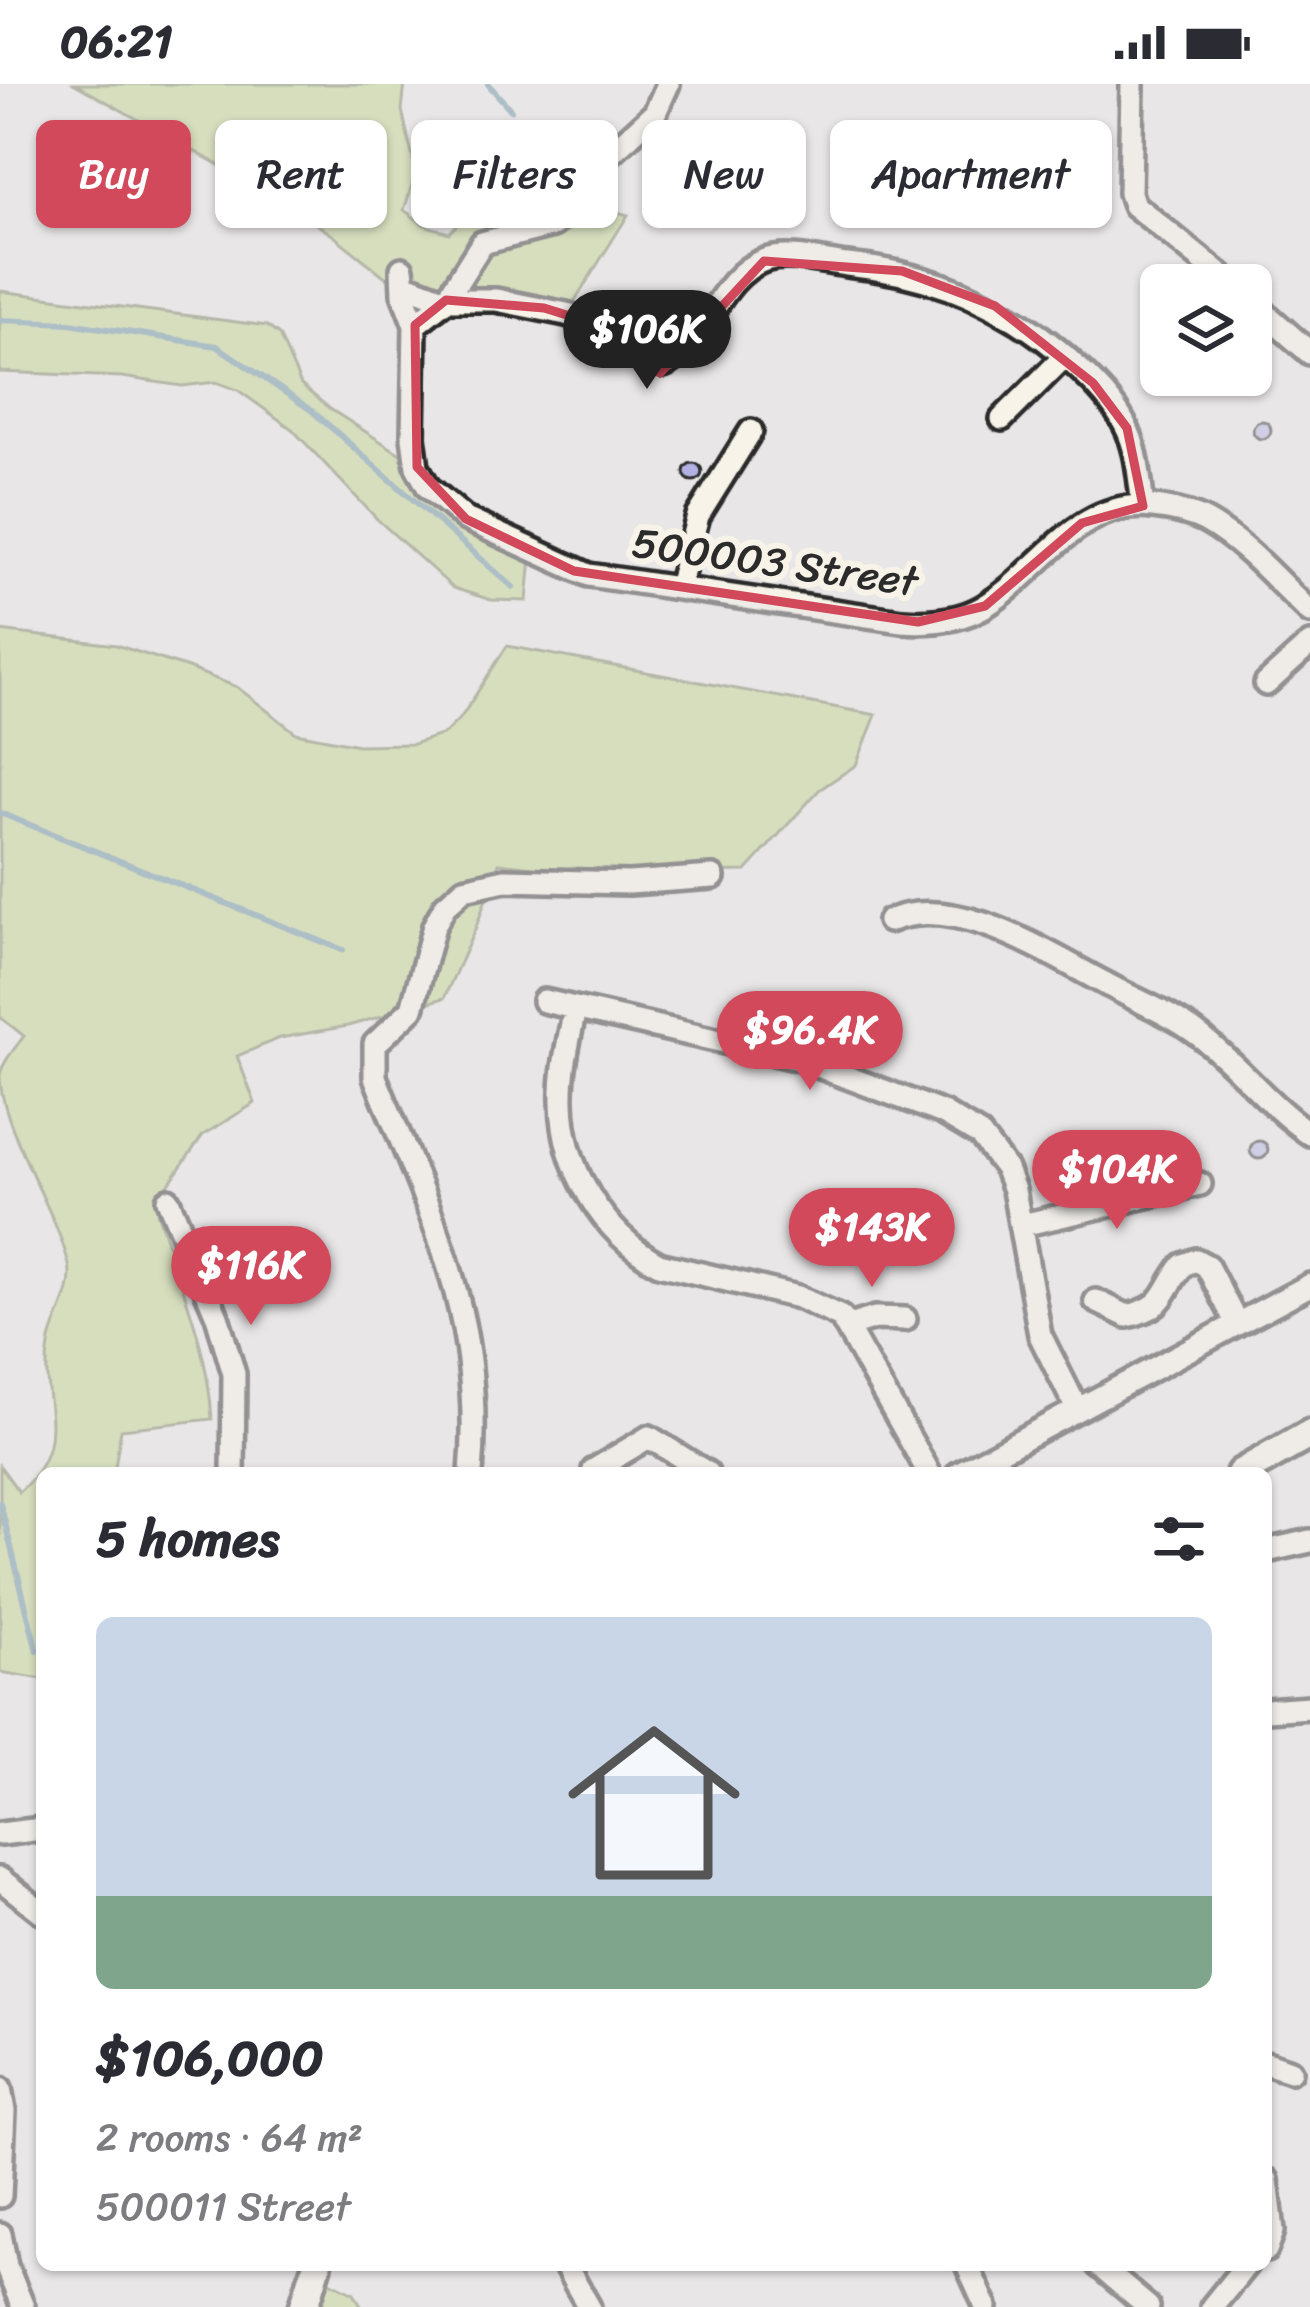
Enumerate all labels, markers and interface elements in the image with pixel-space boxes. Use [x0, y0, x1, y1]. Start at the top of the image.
text: 06:21 [60, 2, 173, 82]
chip: Buy [36, 120, 191, 228]
chip: Rent [215, 120, 387, 228]
chip: Filters [411, 120, 618, 228]
chip: New [642, 120, 806, 228]
chip: Apartment [830, 120, 1112, 228]
map controls [1140, 264, 1272, 396]
button: layers [1140, 264, 1272, 396]
pin: $106K [563, 290, 731, 392]
text: $106K [590, 294, 704, 363]
street label: 500003 Street [627, 505, 925, 619]
pin: $96.4K [712, 991, 908, 1093]
text: $96.4K [744, 995, 876, 1064]
pin: $104K [1033, 1130, 1201, 1232]
text: $104K [1059, 1134, 1175, 1203]
pin: $143K [788, 1188, 956, 1290]
text: $143K [816, 1192, 928, 1261]
pin: $116K [167, 1226, 335, 1328]
text: $116K [198, 1230, 304, 1299]
text: 5 homes [96, 1494, 279, 1584]
icon: filters [1146, 1506, 1212, 1572]
icon: home [546, 1695, 762, 1911]
text: $106,000 [96, 2013, 324, 2103]
text: 2 rooms · 64 m² [96, 2103, 363, 2172]
text: 500011 Street [96, 2172, 351, 2241]

